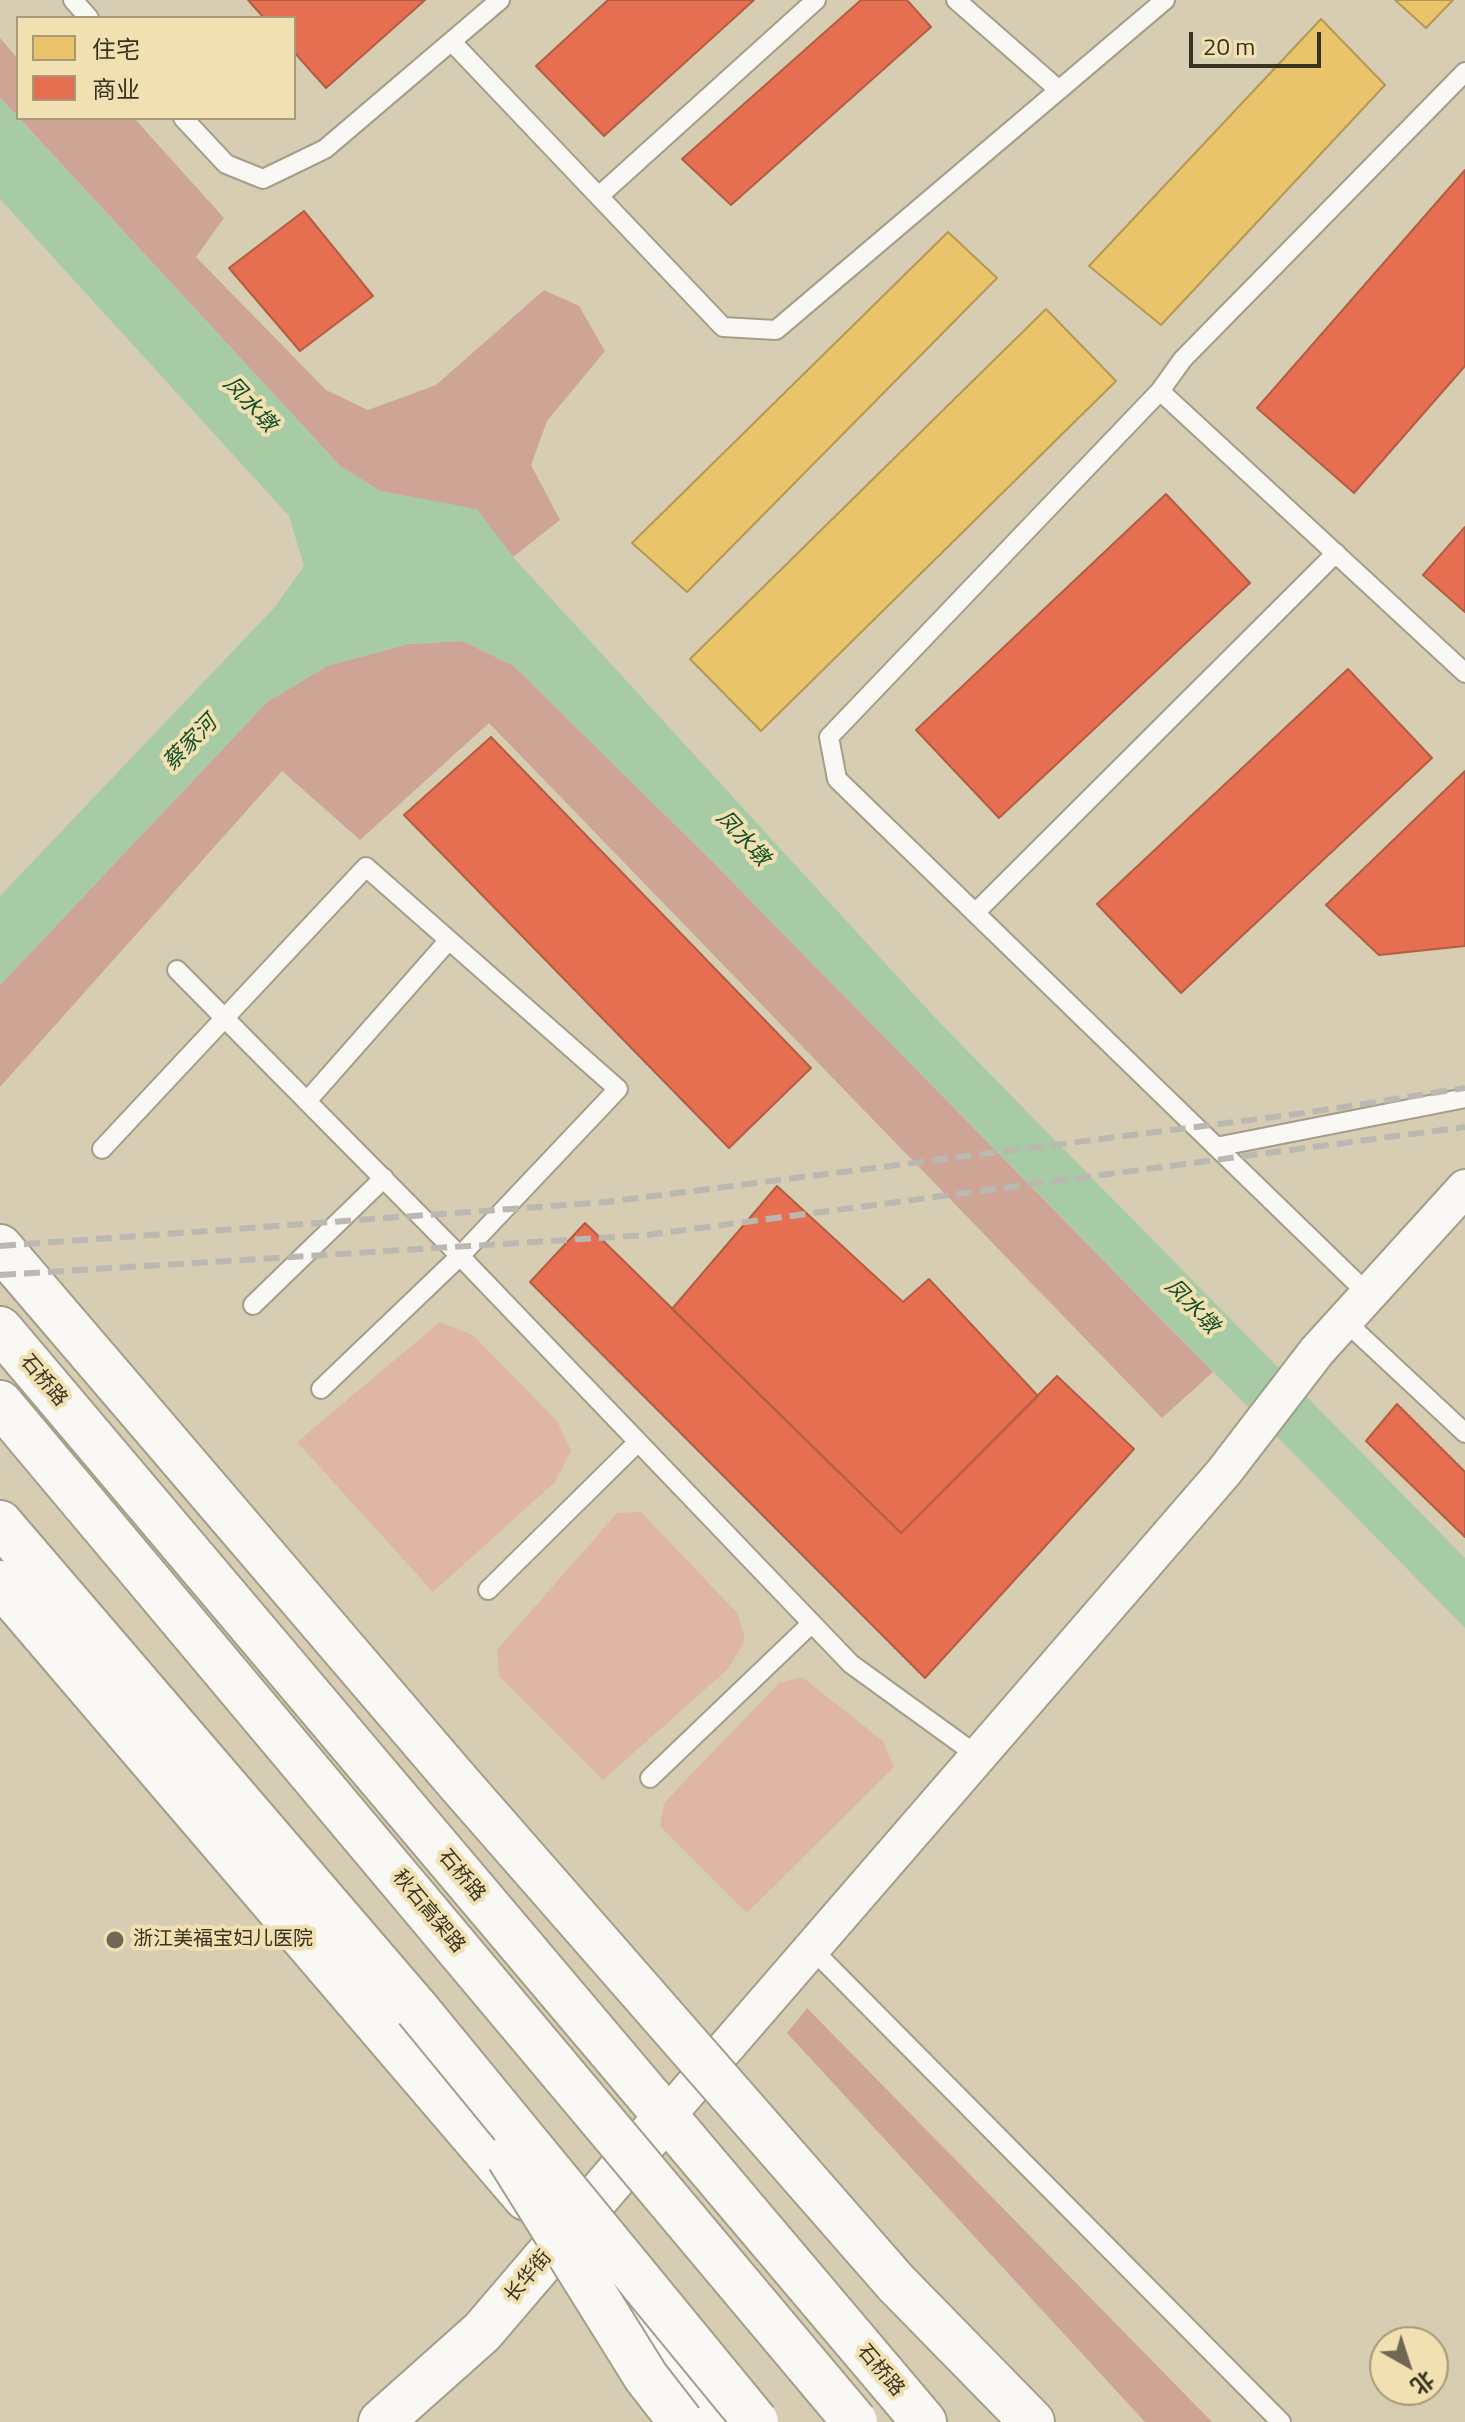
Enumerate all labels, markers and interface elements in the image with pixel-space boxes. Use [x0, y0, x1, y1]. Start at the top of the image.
legend [16, 16, 296, 120]
scale bar [1193, 16, 1325, 66]
text: 20 m [1203, 28, 1255, 64]
text: 住宅 [92, 31, 140, 67]
text: 商业 [92, 71, 140, 107]
water label: 凤水墩 [217, 372, 281, 438]
water label: 蔡家河 [159, 711, 223, 777]
water label: 凤水墩 [710, 806, 774, 872]
water label: 凤水墩 [1159, 1274, 1223, 1340]
street label: 石桥路 [15, 1350, 71, 1412]
street label: 石桥路 [433, 1845, 489, 1907]
street label: 秋石高架路 [387, 1866, 469, 1958]
place label: 浙江美福宝妇儿医院 [133, 1928, 313, 1952]
marker: 浙江美福宝妇儿医院 [104, 1929, 126, 1951]
street label: 长华街 [501, 2246, 557, 2308]
north arrow [1369, 2326, 1449, 2406]
street label: 石桥路 [852, 2340, 908, 2402]
text: 北 [1404, 2363, 1442, 2403]

